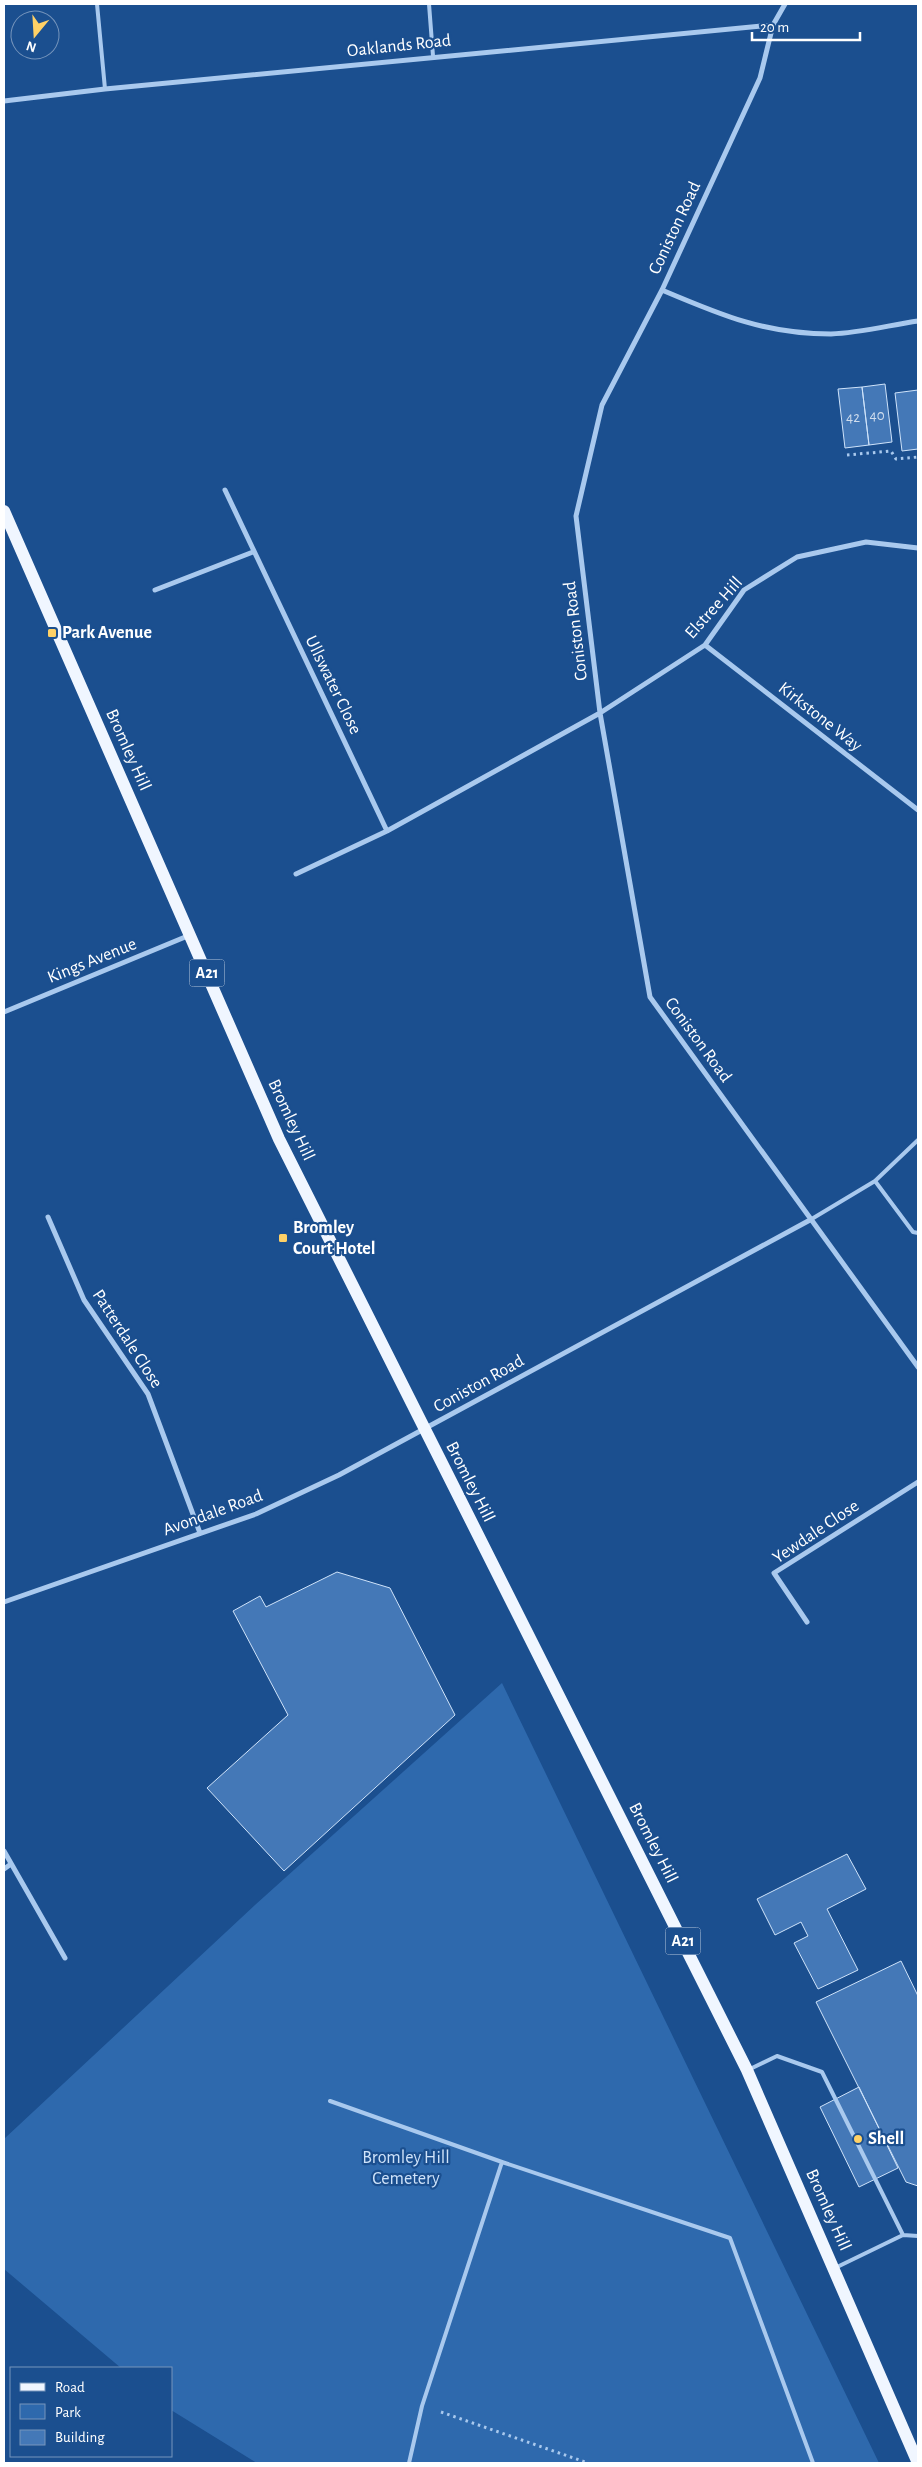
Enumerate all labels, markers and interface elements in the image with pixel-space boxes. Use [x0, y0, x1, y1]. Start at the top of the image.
north arrow [10, 10, 60, 60]
scale bar [752, 10, 860, 42]
text: 20 m [760, 20, 789, 35]
street label: Oaklands Road [346, 32, 452, 60]
text: N [24, 38, 38, 55]
street label: Coniston Road [646, 179, 704, 277]
house number: 40 [869, 408, 885, 423]
house number: 42 [846, 410, 860, 425]
street label: Elstree Hill [682, 574, 746, 642]
street label: Coniston Road [561, 580, 591, 682]
place label: Park Avenue [62, 624, 152, 642]
marker: Park Avenue [46, 627, 58, 639]
street label: Ullswater Close [301, 633, 365, 737]
street label: Kirkstone Way [775, 679, 865, 755]
street label: Bromley Hill [102, 706, 154, 794]
street label: Kings Avenue [45, 935, 139, 987]
road number: A21 [190, 960, 224, 986]
street label: Coniston Road [661, 994, 735, 1086]
street label: Bromley Hill [264, 1077, 318, 1163]
place label: Bromley Court Hotel [293, 1219, 376, 1258]
marker: Bromley Court Hotel [277, 1232, 289, 1244]
street label: Patterdale Close [89, 1287, 165, 1391]
street label: Coniston Road [431, 1352, 527, 1416]
street label: Bromley Hill [442, 1439, 498, 1525]
street label: Avondale Road [161, 1487, 265, 1539]
street label: Yewdale Close [770, 1497, 862, 1567]
street label: Bromley Hill [625, 1800, 681, 1886]
road number: A21 [666, 1928, 700, 1954]
place label: Shell [868, 2130, 904, 2148]
marker: Shell [852, 2133, 864, 2145]
park label: Bromley Hill Cemetery [362, 2149, 450, 2188]
street label: Bromley Hill [802, 2166, 854, 2254]
legend [10, 2367, 172, 2457]
text: Road [55, 2380, 85, 2395]
text: Park [55, 2405, 81, 2420]
text: Building [55, 2430, 105, 2445]

